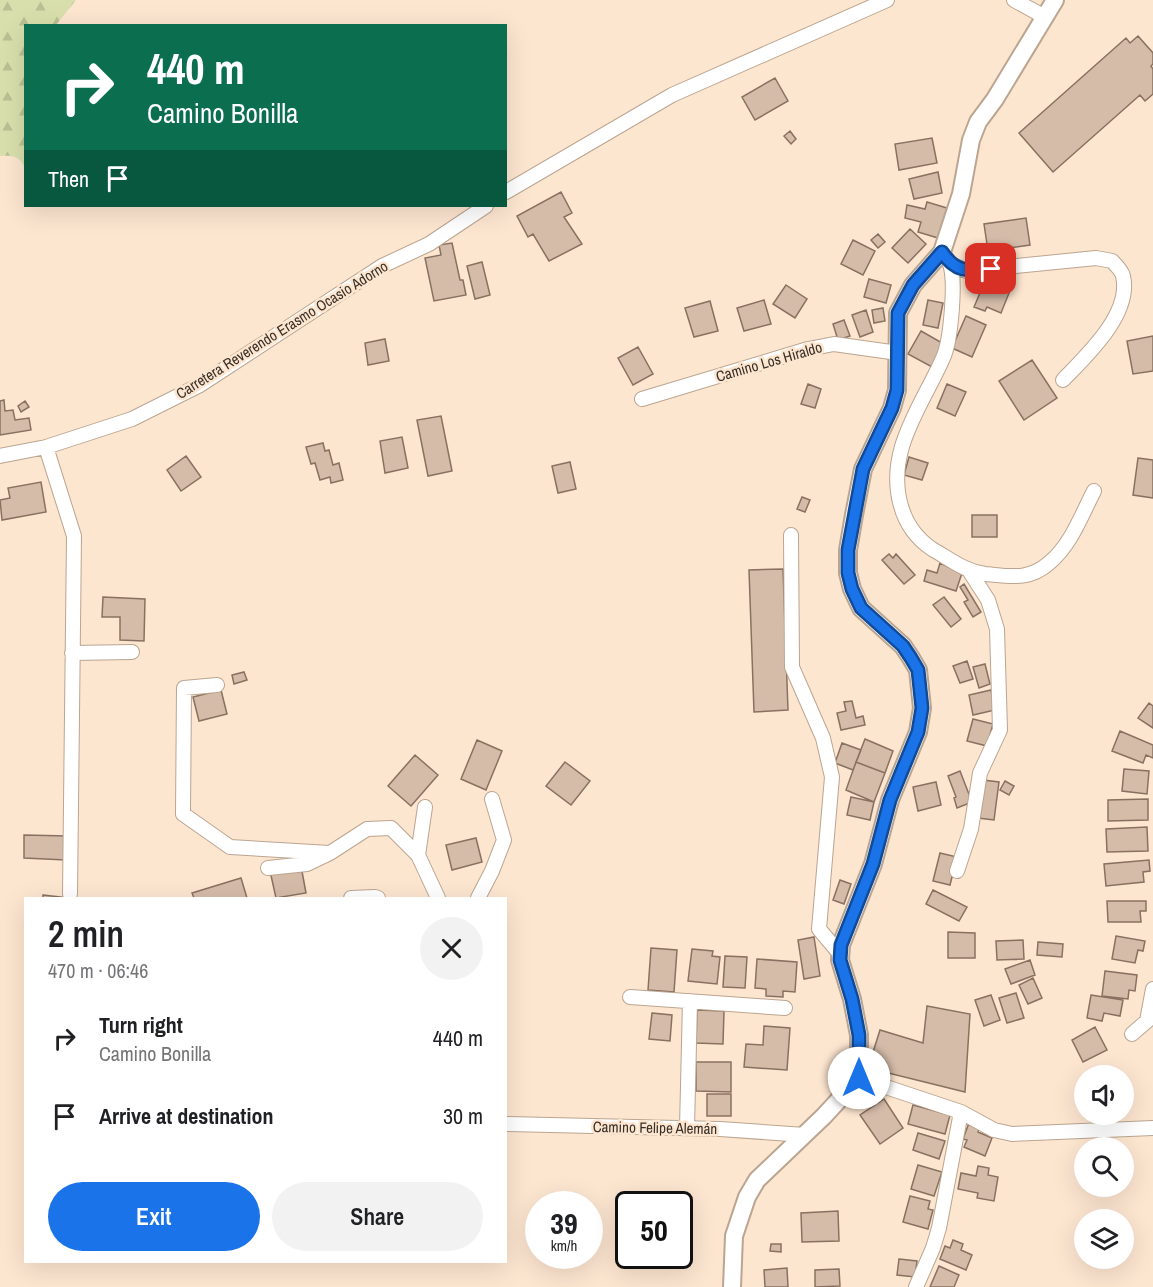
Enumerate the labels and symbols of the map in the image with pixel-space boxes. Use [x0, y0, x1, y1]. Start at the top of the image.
pin [965, 243, 1016, 294]
street label: Carretera Reverendo Erasmo Ocasio Adorno [172, 255, 392, 404]
street label: Camino Los Hiraldo [713, 336, 824, 387]
position arrow [827, 1046, 891, 1110]
street label: Camino Felipe Alemán [593, 1116, 717, 1139]
speed limit sign: 50 [615, 1191, 693, 1269]

